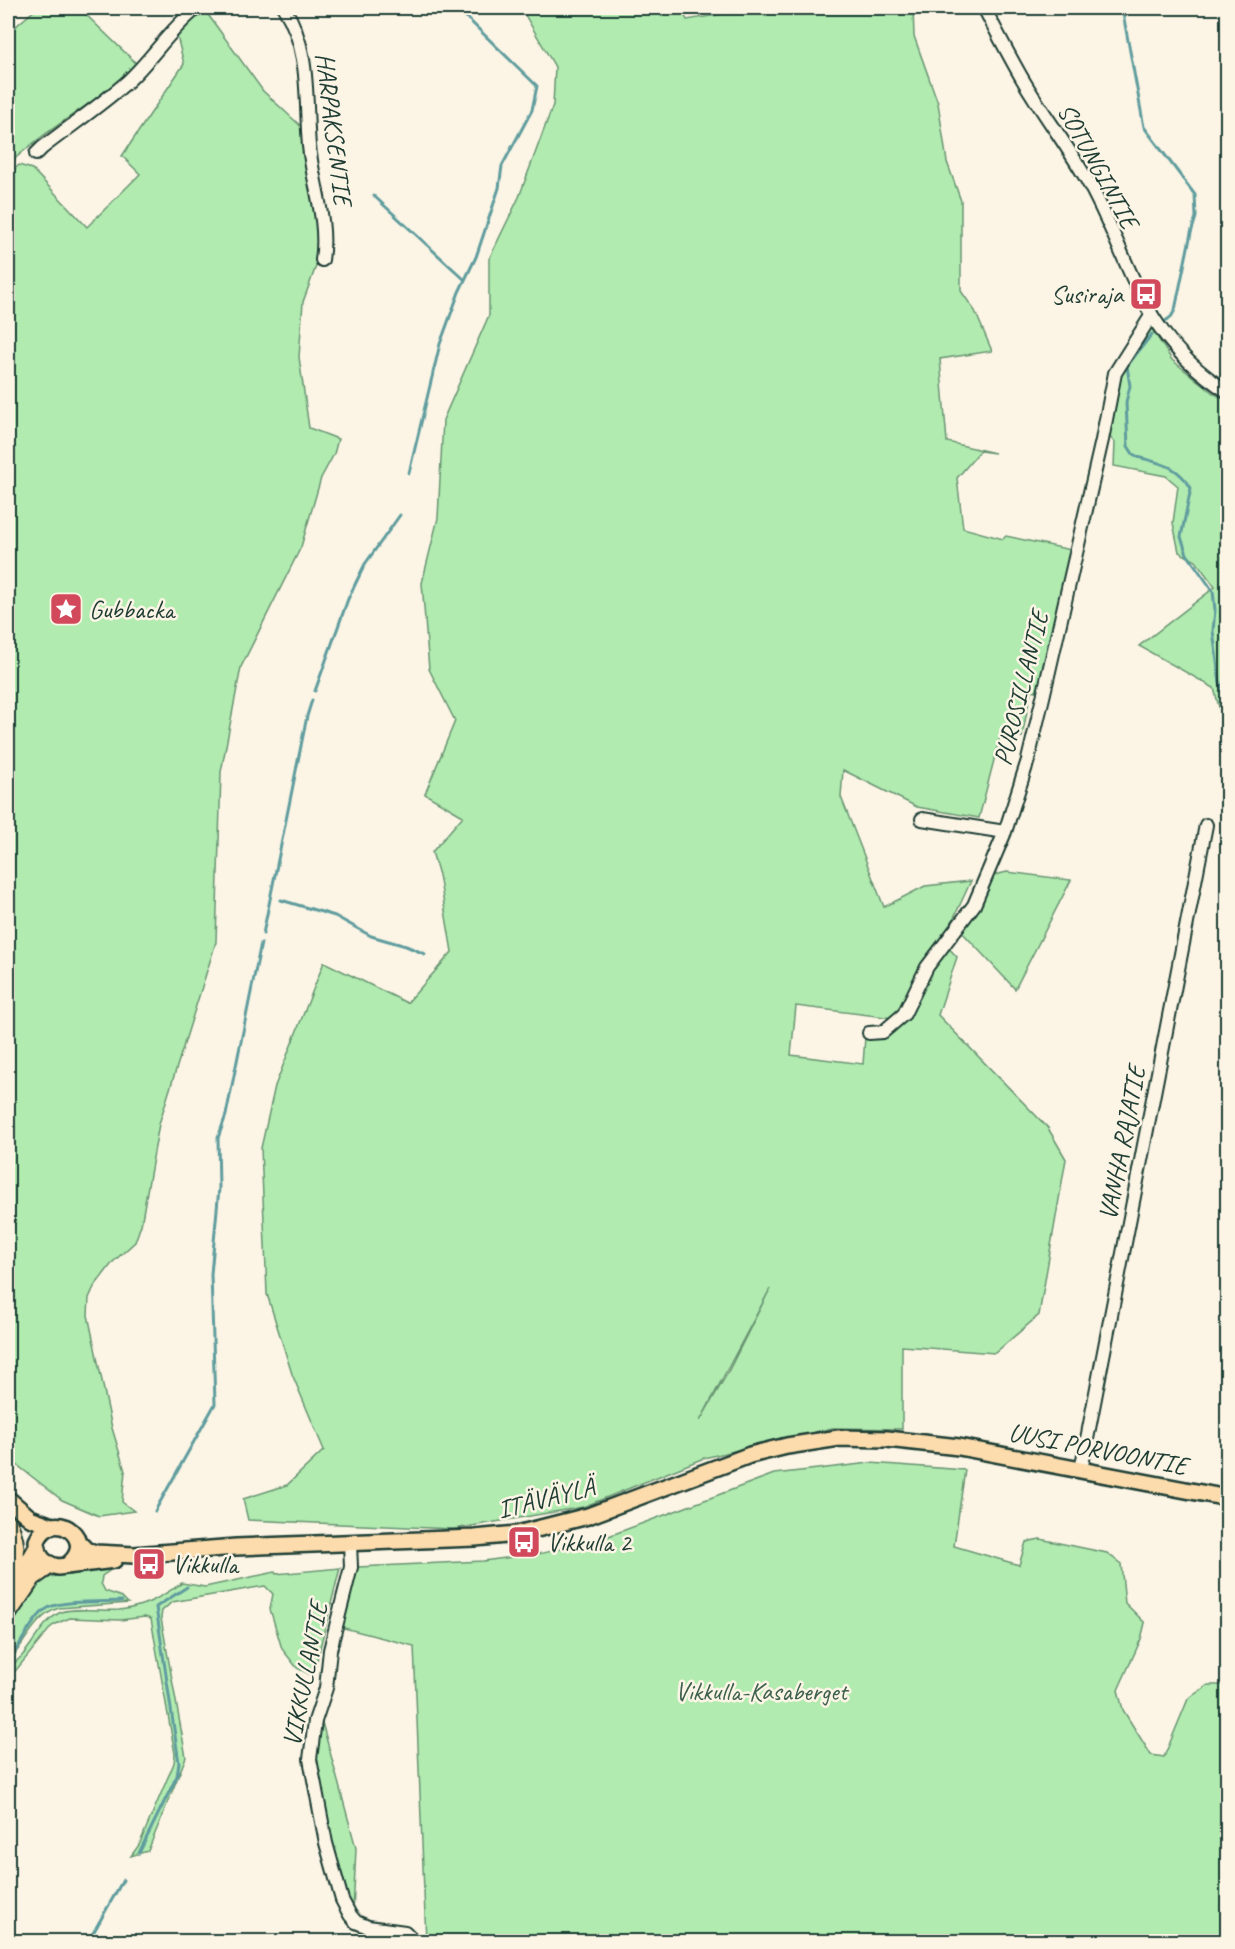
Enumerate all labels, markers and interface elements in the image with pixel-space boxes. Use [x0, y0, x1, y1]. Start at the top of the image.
street label: HARPAKSENTIE [308, 51, 360, 211]
street label: SOTUNGINTIE [1050, 97, 1148, 238]
bus stop icon: Susiraja [1128, 276, 1164, 312]
place label: Susiraja [1051, 278, 1125, 311]
place icon: Gubbacka [48, 591, 84, 627]
place label: Gubbacka [89, 593, 176, 626]
street label: PUROSILLANTIE [986, 604, 1057, 769]
street label: VANHA RAJATIE [1091, 1059, 1154, 1223]
street label: UUSI PORVOONTIE [1006, 1416, 1194, 1483]
street label: ITÄVÄYLÄ [494, 1469, 602, 1526]
bus stop icon: Vikkulla 2 [506, 1524, 542, 1560]
place label: Vikkulla 2 [547, 1526, 633, 1559]
bus stop icon: Vikkulla [131, 1546, 167, 1582]
place label: Vikkulla [172, 1548, 240, 1581]
street label: VIKKULLANTIE [275, 1595, 336, 1749]
park label: Vikkulla-Kasaberget [675, 1675, 849, 1708]

